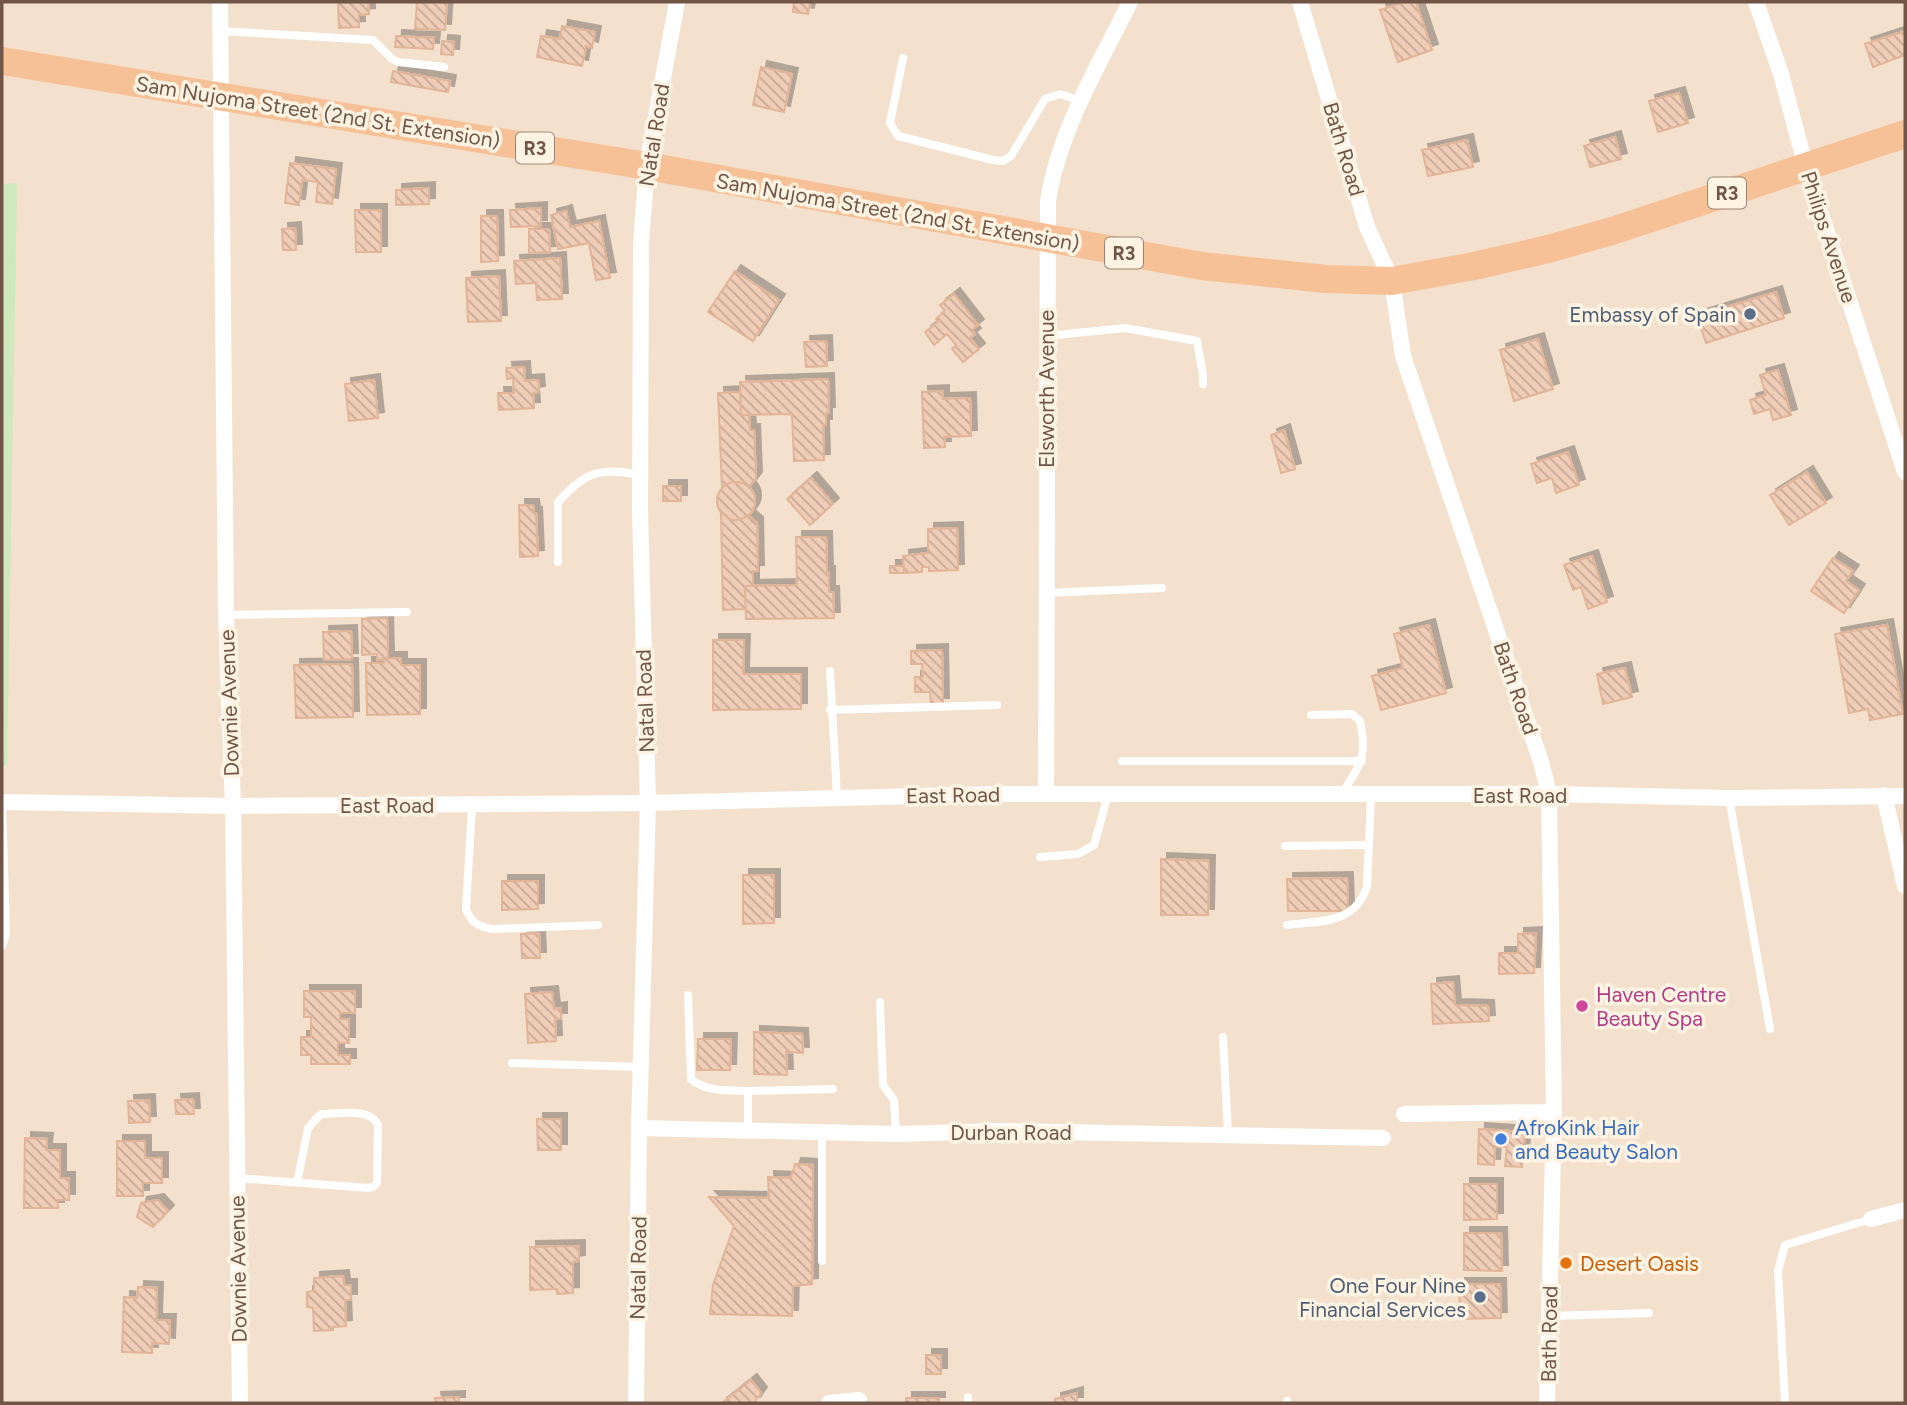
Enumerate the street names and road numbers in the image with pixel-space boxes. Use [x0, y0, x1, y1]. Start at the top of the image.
street label: Sam Nujoma Street (2nd St. Extension) [134, 71, 502, 153]
street label: Natal Road [634, 82, 674, 188]
street label: Bath Road [1318, 99, 1370, 199]
road number: R3 [516, 132, 554, 164]
street label: Sam Nujoma Street (2nd St. Extension) [714, 168, 1082, 256]
street label: Philips Avenue [1796, 168, 1862, 306]
road number: R3 [1708, 178, 1746, 209]
road number: R3 [1105, 238, 1143, 268]
street label: Elsworth Avenue [1034, 310, 1059, 468]
street label: Downie Avenue [214, 629, 244, 777]
street label: Bath Road [1488, 638, 1544, 738]
street label: Natal Road [631, 649, 659, 753]
street label: East Road [906, 782, 1000, 808]
street label: East Road [1473, 783, 1567, 808]
street label: East Road [340, 793, 434, 818]
street label: Durban Road [950, 1120, 1072, 1145]
street label: Downie Avenue [224, 1195, 252, 1343]
street label: Natal Road [625, 1216, 651, 1320]
street label: Bath Road [1536, 1285, 1562, 1383]

